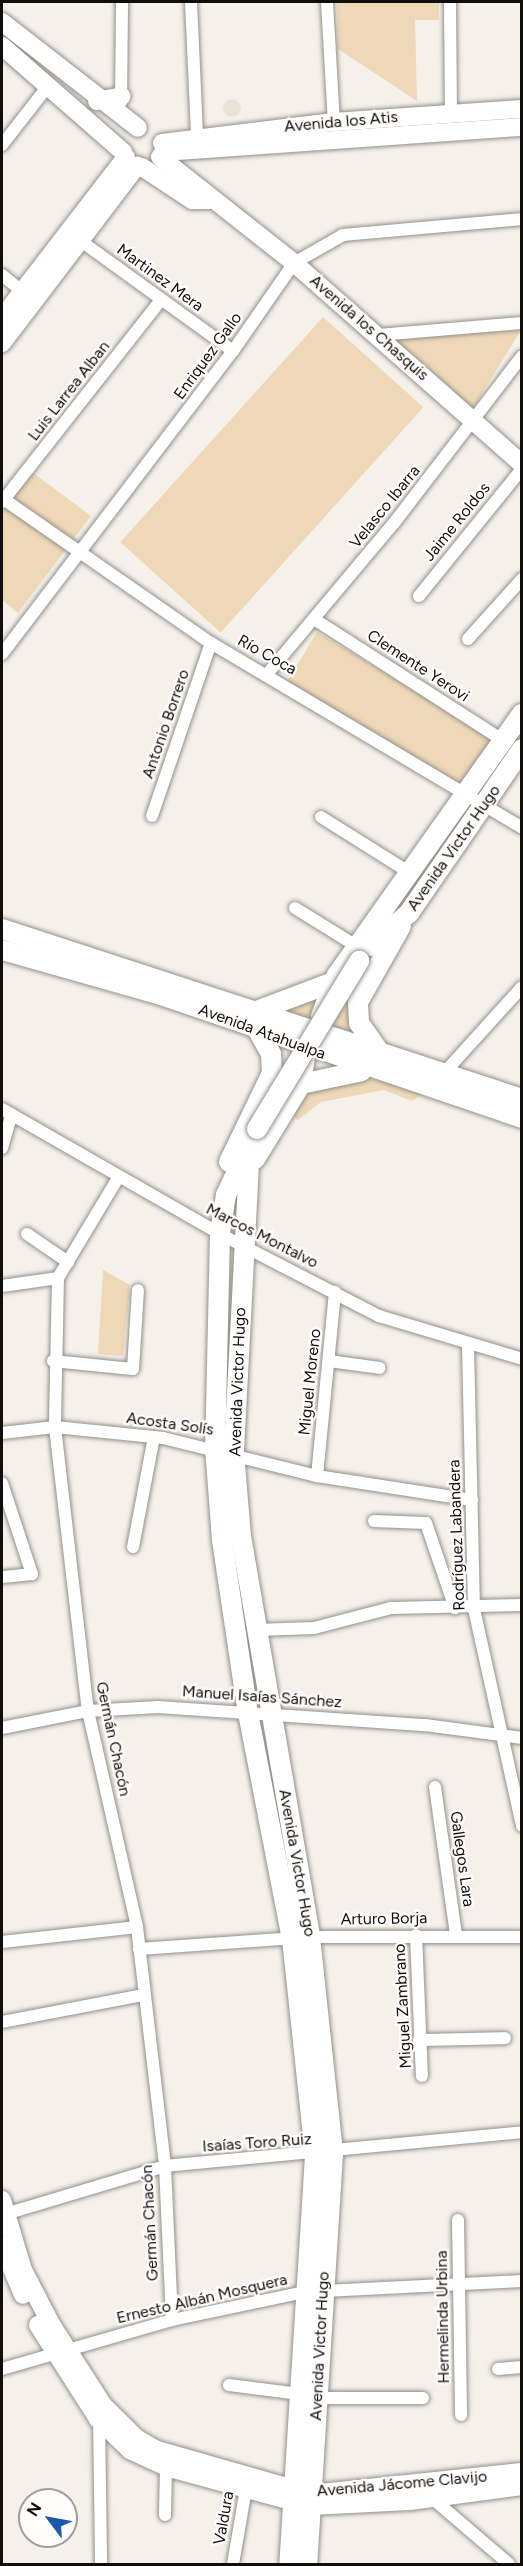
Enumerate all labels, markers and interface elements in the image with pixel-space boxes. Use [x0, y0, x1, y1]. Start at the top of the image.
street label: Avenida los Atis [283, 107, 399, 137]
street label: Martinez Mera [113, 240, 207, 316]
street label: Avenida los Chasquis [306, 271, 432, 385]
street label: Enriquez Gallo [170, 309, 246, 403]
street label: Luis Larrea Alban [24, 337, 114, 445]
street label: Velasco Ibarra [346, 462, 424, 552]
street label: Jaime Roldos [420, 479, 494, 565]
street label: Clemente Yerovi [363, 626, 473, 706]
street label: Río Coca [234, 631, 300, 679]
street label: Antonio Borrero [138, 667, 194, 781]
street label: Avenida Victor Hugo [403, 781, 505, 915]
street label: Avenida Atahualpa [196, 1000, 328, 1064]
street label: Marcos Montalvo [203, 1199, 321, 1273]
street label: Avenida Victor Hugo [226, 1307, 250, 1457]
street label: Miguel Moreno [295, 1328, 325, 1436]
street label: Acosta Solís [125, 1408, 215, 1440]
street label: Rodríguez Labandera [445, 1459, 469, 1611]
street label: Germán Chacón [92, 1680, 134, 1798]
street label: Manuel Isaías Sánchez [181, 1682, 343, 1712]
street label: Avenida Victor Hugo [275, 1788, 319, 1938]
street label: Gallegos Lara [446, 1810, 478, 1908]
street label: Arturo Borja [340, 1909, 428, 1929]
street label: Miguel Zambrano [390, 1943, 416, 2069]
street label: Isaías Toro Ruiz [202, 2130, 312, 2156]
street label: Germán Chacón [137, 2164, 163, 2282]
street label: Hermelinda Urbina [432, 2250, 454, 2384]
street label: Ernesto Albán Mosquera [115, 2270, 289, 2328]
street label: Avenida Victor Hugo [307, 2271, 333, 2421]
street label: Avenida Jácome Clavijo [316, 2467, 488, 2501]
north arrow [18, 2488, 78, 2548]
street label: Valdura [210, 2490, 238, 2546]
text: N [23, 2499, 45, 2520]

